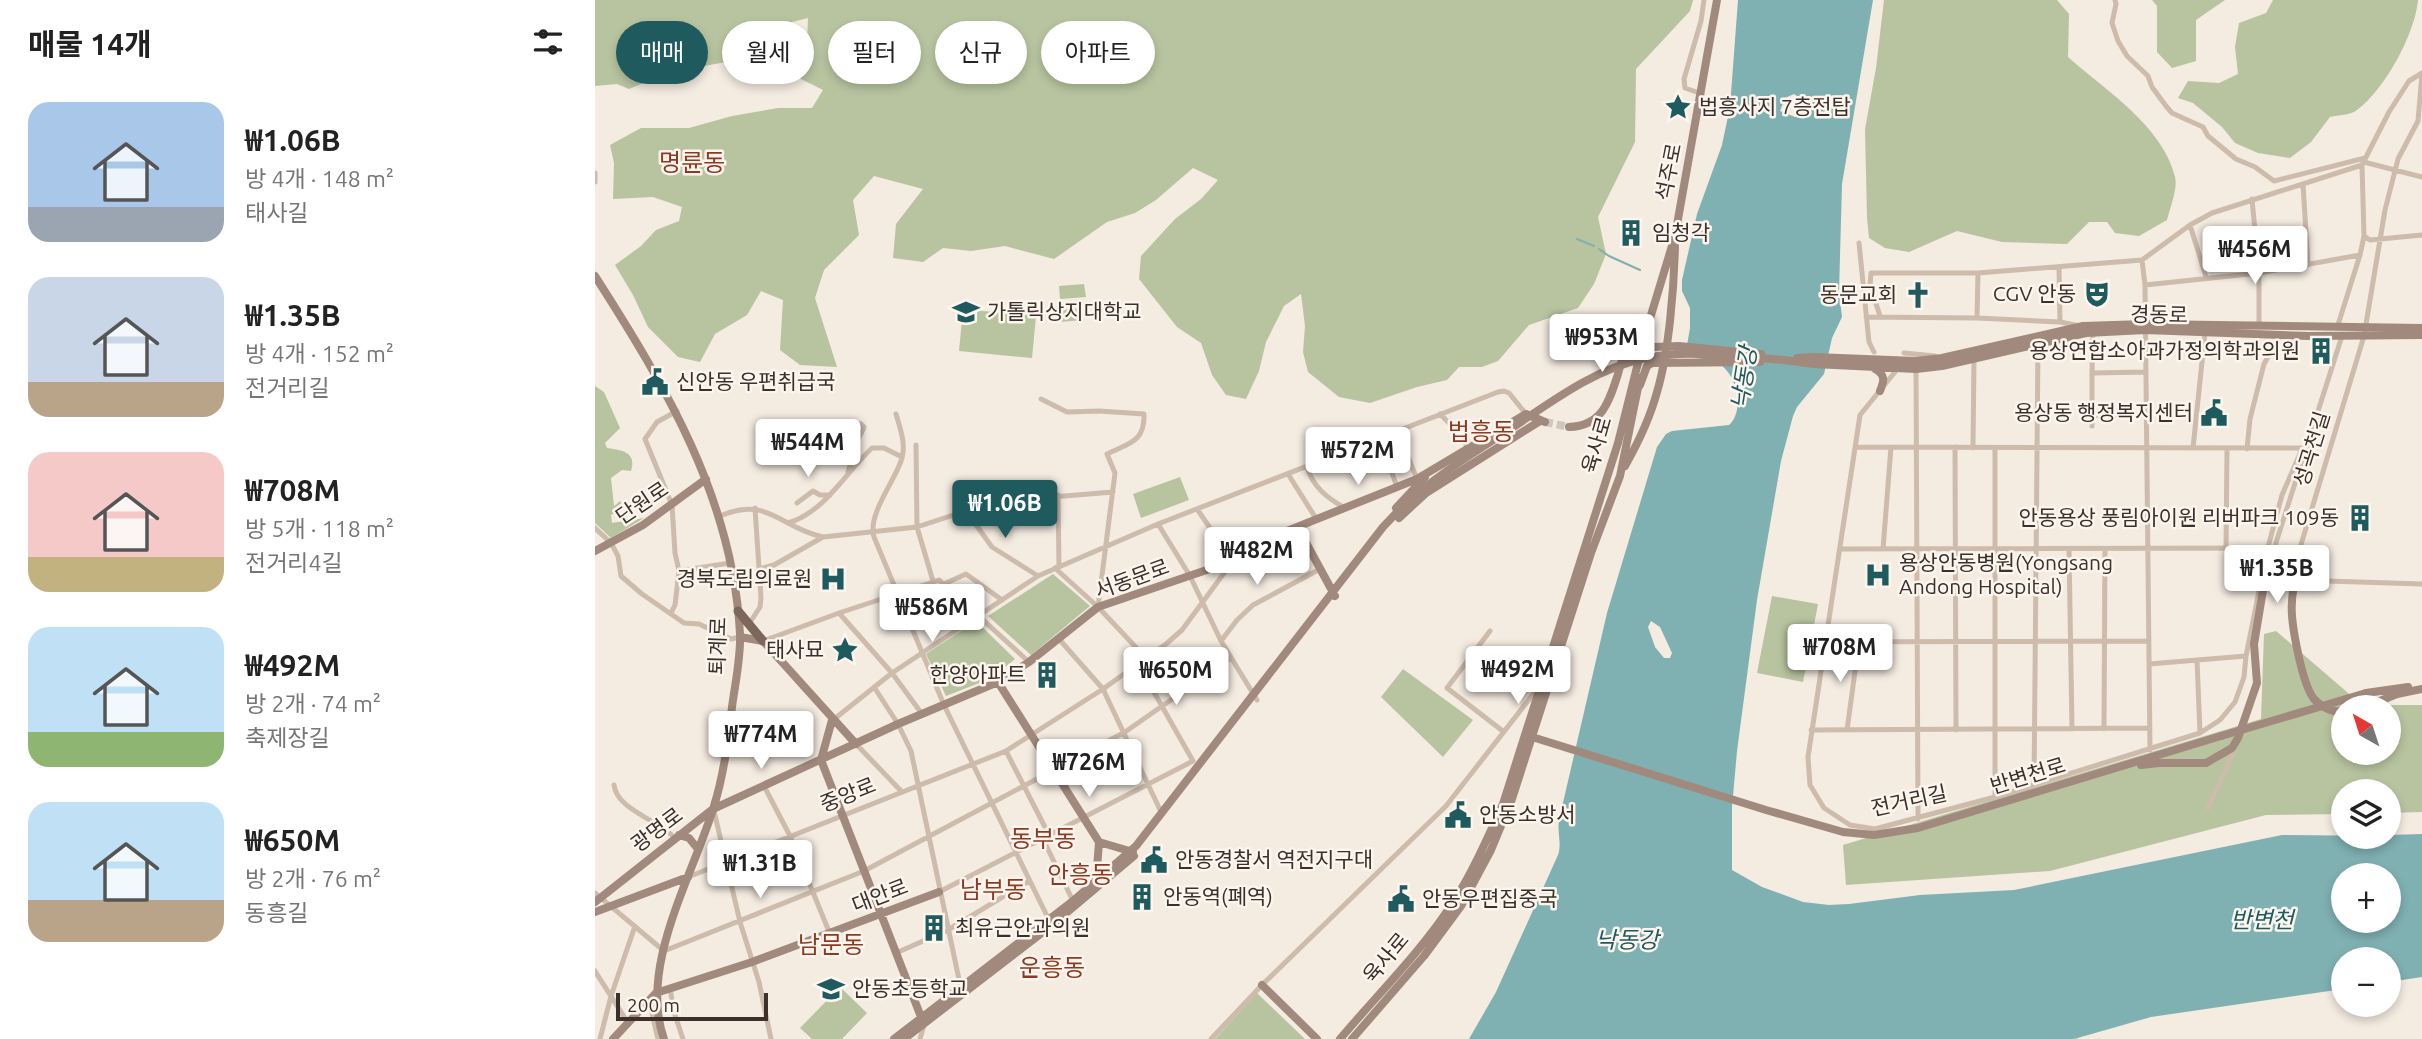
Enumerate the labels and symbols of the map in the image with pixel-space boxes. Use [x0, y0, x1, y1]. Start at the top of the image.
place icon: 법흥사지 7층전탑 [1663, 92, 1693, 122]
place label: 법흥사지 7층전탑 [1699, 94, 1851, 118]
street label: 석주로 [1651, 141, 1685, 203]
district label: 명륜동 [659, 149, 725, 176]
building icon: 임청각 [1616, 218, 1646, 248]
place label: 임청각 [1652, 220, 1710, 244]
pin: ₩456M [2206, 226, 2304, 286]
theatre icon: CGV 안동 [2082, 279, 2112, 309]
church icon: 동문교회 [1903, 280, 1933, 310]
place label: CGV 안동 [1993, 281, 2076, 305]
place label: 동문교회 [1820, 282, 1897, 306]
school or university icon: 가톨릭상지대학교 [951, 297, 981, 327]
place label: 가톨릭상지대학교 [987, 299, 1142, 323]
street label: 경동로 [2130, 301, 2188, 327]
pin: ₩953M [1553, 314, 1651, 374]
building icon: 용상연합소아과가정의학과의원 [2306, 336, 2336, 366]
place label: 용상연합소아과가정의학과의원 [2030, 338, 2300, 362]
water label: 낙동강 [1726, 342, 1761, 411]
public building icon: 신안동 우편취급국 [640, 367, 670, 397]
place label: 신안동 우편취급국 [676, 369, 835, 393]
public building icon: 용상동 행정복지센터 [2199, 398, 2229, 428]
place label: 용상동 행정복지센터 [2014, 400, 2193, 424]
street label: 성곡천길 [2288, 408, 2334, 489]
street label: 육사로 [1577, 414, 1616, 476]
district label: 법흥동 [1448, 418, 1514, 445]
pin: ₩544M [759, 420, 857, 479]
pin: ₩572M [1309, 428, 1407, 487]
street label: 단원로 [611, 476, 672, 528]
pin: ₩1.06B [948, 480, 1062, 540]
building icon: 안동용상 풍림아이원 리버파크 109동 [2345, 503, 2375, 533]
place label: 안동용상 풍림아이원 리버파크 109동 [2019, 505, 2339, 529]
pin: ₩482M [1208, 528, 1306, 587]
pin: ₩1.35B [2220, 546, 2334, 605]
place label: 용상안동병원(Yongsang Andong Hospital) [1899, 550, 2113, 598]
street label: 서동문로 [1091, 554, 1172, 603]
hospital icon: 용상안동병원(Yongsang Andong Hospital) [1863, 560, 1893, 590]
hospital icon: 경북도립의료원 [818, 564, 848, 594]
place label: 경북도립의료원 [677, 566, 812, 590]
pin: ₩586M [883, 584, 981, 644]
street label: 퇴계로 [704, 617, 730, 675]
pin: ₩708M [1791, 624, 1889, 684]
place icon: 태사묘 [830, 635, 860, 665]
place label: 태사묘 [766, 637, 824, 661]
pin: ₩492M [1469, 646, 1567, 706]
pin: ₩650M [1127, 648, 1225, 707]
building icon: 한양아파트 [1032, 660, 1062, 690]
place label: 한양아파트 [929, 662, 1026, 686]
north arrow [2331, 695, 2401, 765]
pin: ₩774M [712, 712, 810, 771]
pin: ₩726M [1040, 740, 1138, 799]
street label: 반변천로 [1987, 752, 2068, 798]
street label: 중앙로 [816, 772, 879, 816]
street label: 전거리길 [1869, 780, 1949, 820]
public building icon: 안동소방서 [1443, 800, 1473, 830]
street label: 광명로 [626, 802, 687, 856]
place label: 안동소방서 [1479, 802, 1576, 826]
district label: 동부동 [1010, 825, 1076, 852]
pin: ₩1.31B [703, 841, 817, 900]
public building icon: 안동경찰서 역전지구대 [1139, 845, 1169, 875]
place label: 안동경찰서 역전지구대 [1175, 847, 1373, 871]
district label: 안흥동 [1047, 861, 1113, 888]
street label: 대안로 [848, 873, 911, 917]
district label: 남부동 [960, 876, 1026, 903]
building icon: 안동역(폐역) [1127, 882, 1157, 912]
place label: 안동역(폐역) [1163, 884, 1273, 908]
public building icon: 안동우편집중국 [1386, 884, 1416, 914]
place label: 안동우편집중국 [1422, 886, 1557, 910]
water label: 반변천 [2230, 907, 2297, 932]
building icon: 최유근안과의원 [919, 913, 949, 943]
place label: 최유근안과의원 [955, 915, 1090, 939]
street label: 육사로 [1357, 927, 1413, 987]
water label: 낙동강 [1595, 927, 1662, 952]
district label: 남문동 [798, 931, 864, 958]
district label: 운흥동 [1019, 954, 1085, 981]
school or university icon: 안동초등학교 [816, 974, 846, 1004]
place label: 안동초등학교 [852, 976, 968, 1000]
scale bar [616, 990, 768, 1022]

